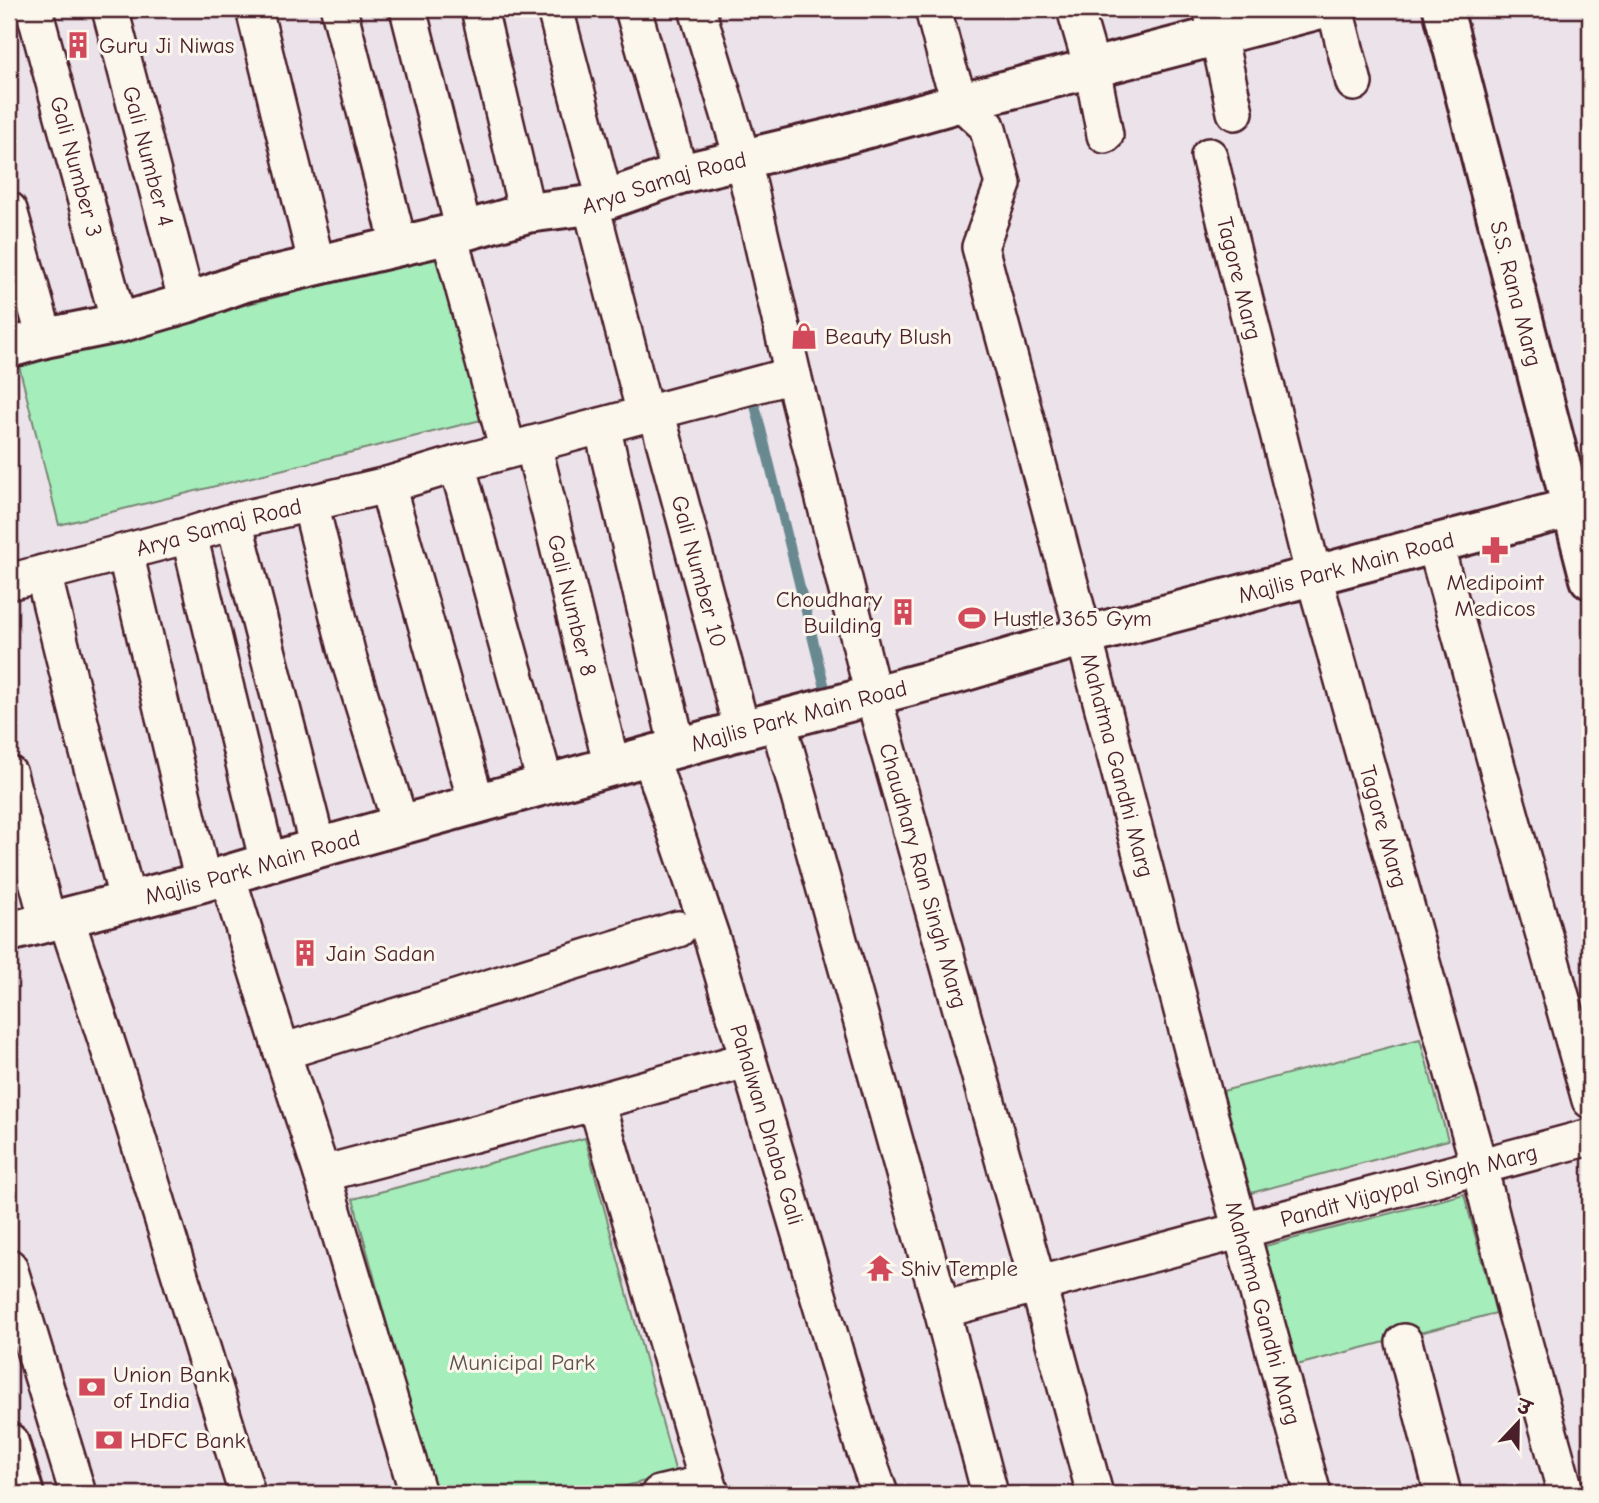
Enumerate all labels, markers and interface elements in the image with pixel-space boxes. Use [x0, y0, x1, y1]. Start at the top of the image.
building icon: Guru Ji Niwas [63, 30, 93, 60]
place label: Guru Ji Niwas [99, 32, 234, 59]
street label: Gali Number 4 [117, 83, 179, 229]
street label: Gali Number 3 [44, 93, 108, 240]
street label: Arya Samaj Road [581, 146, 749, 220]
street label: Tagore Marg [1211, 214, 1267, 343]
street label: S.S. Rana Marg [1484, 218, 1548, 370]
shop icon: Beauty Blush [789, 321, 819, 351]
place label: Beauty Blush [825, 323, 952, 350]
street label: Arya Samaj Road [133, 493, 304, 562]
street label: Gali Number 10 [665, 493, 732, 650]
street label: Majlis Park Main Road [1235, 526, 1457, 609]
street label: Gali Number 8 [542, 532, 602, 679]
pharmacy icon: Medipoint Medicos [1480, 535, 1510, 565]
place label: Medipoint Medicos [1446, 569, 1545, 622]
place label: Choudhary Building [776, 586, 883, 639]
building icon: Choudhary Building [888, 597, 918, 627]
sports icon: Hustle 365 Gym [957, 603, 987, 633]
place label: Hustle 365 Gym [993, 605, 1152, 632]
street label: Mahatma Gandhi Marg [1075, 650, 1160, 880]
street label: Majlis Park Main Road [688, 674, 910, 758]
street label: Chaudhary Ran Singh Marg [873, 740, 973, 1011]
street label: Tagore Marg [1353, 762, 1413, 891]
street label: Majlis Park Main Road [142, 824, 363, 910]
building icon: Jain Sadan [290, 938, 320, 968]
place label: Jain Sadan [326, 940, 435, 967]
street label: Pahalwan Dhaba Gali [724, 1021, 809, 1228]
street label: Pandit Vijaypal Singh Marg [1277, 1139, 1540, 1233]
street label: Mahatma Gandhi Marg [1220, 1198, 1307, 1428]
temple icon: Shiv Temple [865, 1253, 895, 1283]
place label: Shiv Temple [901, 1255, 1018, 1282]
park label: Municipal Park [449, 1349, 595, 1376]
place label: Union Bank of India [113, 1361, 229, 1414]
bank icon: Union Bank of India [77, 1372, 107, 1402]
north arrow [1484, 1388, 1554, 1458]
text: उ [1512, 1395, 1536, 1422]
bank icon: HDFC Bank [94, 1425, 124, 1455]
place label: HDFC Bank [130, 1427, 246, 1454]

